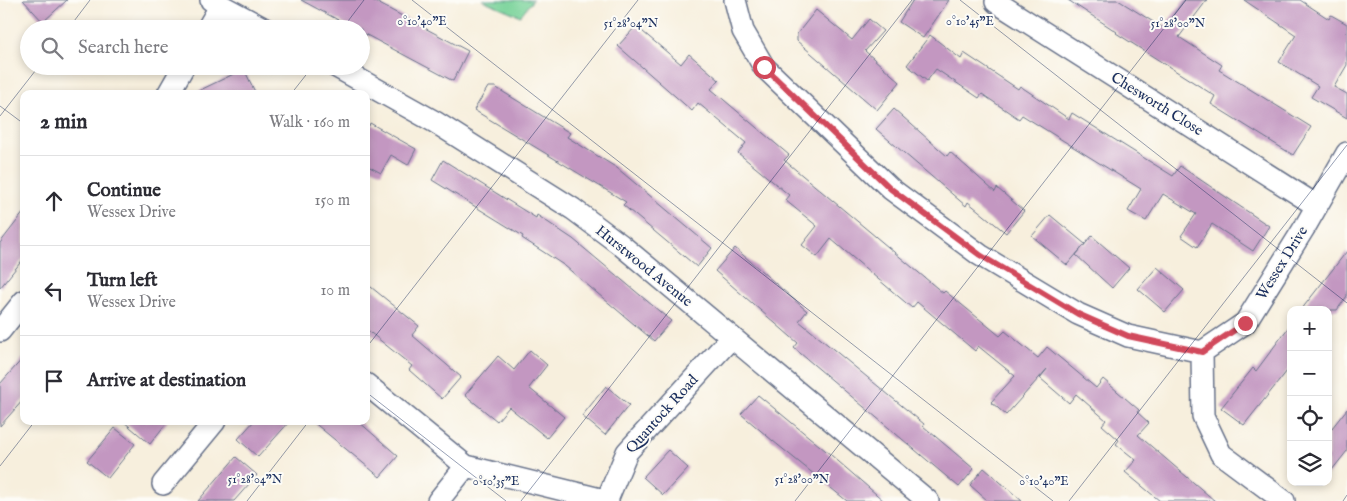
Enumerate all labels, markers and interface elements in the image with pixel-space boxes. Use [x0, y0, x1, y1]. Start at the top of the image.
text: 0°10'40"E [397, 14, 447, 29]
text: 0°10'45"E [946, 14, 994, 29]
text: 51°28'04"N [604, 16, 659, 31]
text: 51°28'00"N [1151, 16, 1206, 31]
search box [20, 20, 370, 75]
icon: search [38, 34, 66, 62]
text: Search here [78, 36, 169, 60]
route start [753, 56, 776, 79]
street label: Chesworth Close [1107, 68, 1207, 140]
text: 2 min [40, 109, 87, 136]
text: Walk · 160 m [269, 113, 350, 133]
text: Continue [87, 179, 161, 203]
icon: ahead [40, 187, 68, 215]
text: 150 m [315, 191, 350, 211]
text: Wessex Drive [87, 203, 176, 223]
street label: Hurstwood Avenue [592, 221, 696, 311]
street label: Wessex Drive [1252, 223, 1312, 303]
text: Turn left [87, 269, 158, 293]
icon: left [40, 277, 68, 305]
text: 10 m [320, 281, 350, 301]
text: Wessex Drive [87, 293, 176, 313]
map controls [1287, 306, 1332, 486]
button: + [1287, 306, 1332, 351]
route end [1234, 312, 1257, 335]
button: − [1287, 351, 1332, 396]
icon: arrive [40, 367, 68, 395]
text: Arrive at destination [87, 369, 246, 393]
street label: Quantock Road [622, 370, 703, 457]
button: locate [1287, 396, 1332, 441]
button: layers [1287, 441, 1332, 486]
text: 51°28'04"N [228, 472, 283, 487]
text: 51°28'00"N [775, 472, 830, 487]
text: 0°10'35"E [473, 474, 519, 489]
text: 0°10'40"E [1019, 474, 1069, 489]

